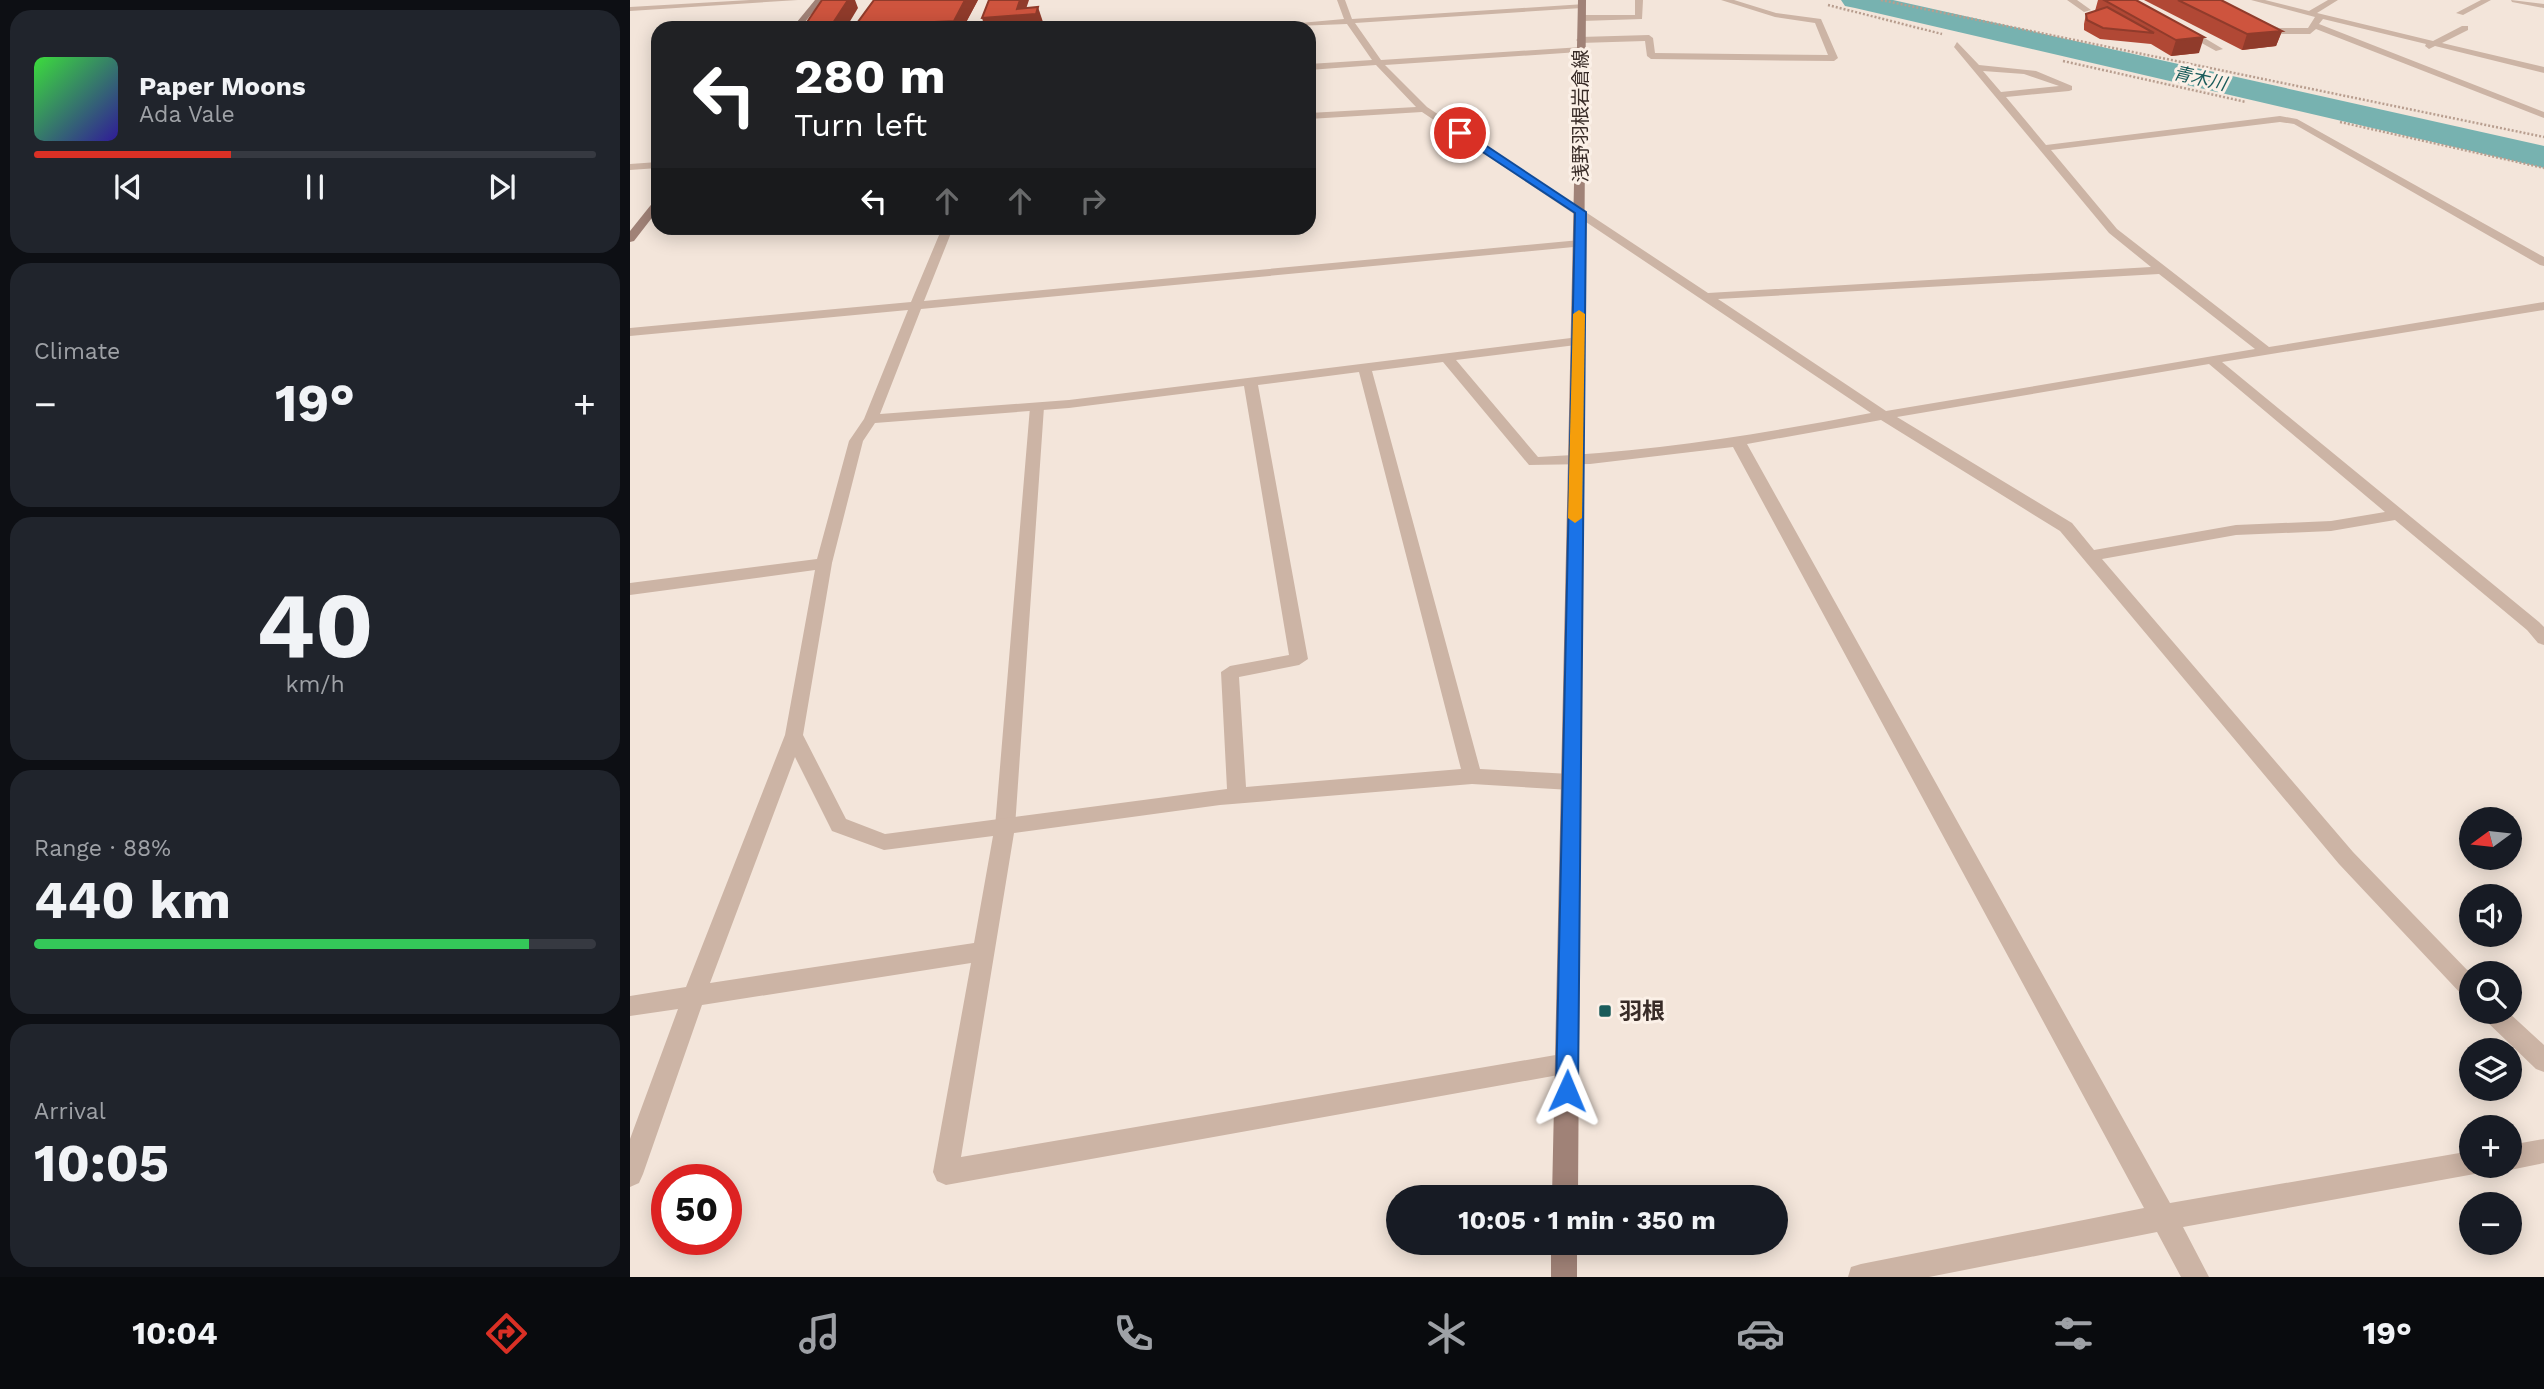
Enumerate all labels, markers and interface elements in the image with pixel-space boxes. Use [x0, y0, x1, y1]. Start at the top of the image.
text: 280 m [794, 47, 946, 105]
icon: left [679, 49, 770, 140]
street label: 浅野羽根岩倉線 [1569, 49, 1592, 183]
water label: 青木川 [2171, 62, 2231, 95]
text: Paper Moons [139, 71, 306, 101]
text: Ada Vale [139, 101, 235, 128]
pin [1430, 103, 1490, 163]
text: Turn left [794, 106, 927, 144]
icon: arrive [1441, 114, 1479, 152]
icon: previous [109, 168, 147, 206]
icon: pause [296, 168, 334, 206]
icon: next [483, 168, 521, 206]
icon: left [855, 182, 893, 220]
icon: ahead [928, 182, 966, 220]
icon: ahead [1001, 182, 1039, 220]
icon: right [1074, 182, 1112, 220]
text: Climate [34, 338, 120, 365]
text: 19° [275, 373, 355, 434]
text: − [34, 382, 57, 426]
text: + [573, 382, 596, 426]
text: 40 [256, 572, 374, 679]
text: km/h [285, 671, 345, 698]
north arrow [2459, 807, 2522, 870]
map controls [2459, 807, 2522, 1255]
text: Range · 88% [34, 835, 171, 862]
text: 440 km [34, 870, 231, 931]
button: sound [2459, 884, 2522, 947]
button: search [2459, 961, 2522, 1024]
place label: 羽根 [1619, 998, 1665, 1025]
marker: 羽根 [1597, 1003, 1613, 1019]
button: layers [2459, 1038, 2522, 1101]
position arrow [1530, 1054, 1604, 1128]
text: Arrival [34, 1098, 106, 1125]
button: + [2459, 1115, 2522, 1178]
text: 10:05 [34, 1133, 169, 1194]
speed limit sign: 50 [651, 1164, 742, 1255]
button: − [2459, 1192, 2522, 1255]
text: 10:05 · 1 min · 350 m [1458, 1205, 1716, 1235]
icon: directions [482, 1309, 531, 1358]
icon: music [795, 1309, 844, 1358]
icon: phone [1109, 1309, 1158, 1358]
icon: climate [1422, 1309, 1471, 1358]
icon: car [1736, 1309, 1785, 1358]
icon: filters [2049, 1309, 2098, 1358]
text: 10:04 [132, 1314, 218, 1352]
text: 19° [2362, 1314, 2412, 1352]

